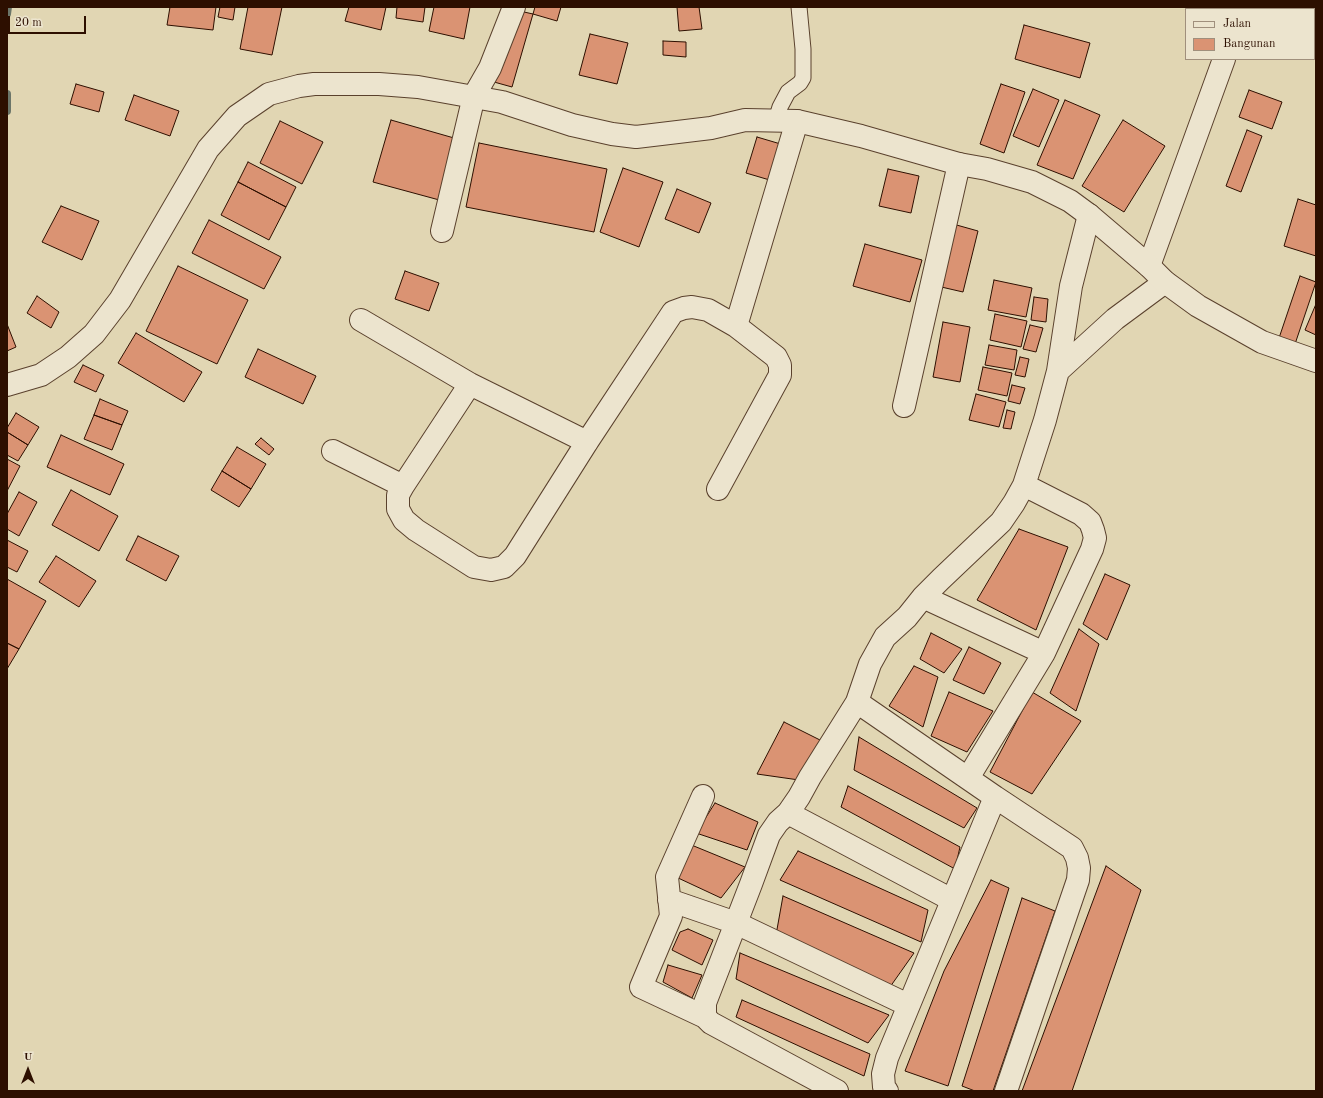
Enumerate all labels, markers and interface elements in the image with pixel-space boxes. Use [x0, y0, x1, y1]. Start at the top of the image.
scale bar [10, 8, 88, 34]
legend [1185, 8, 1315, 60]
text: 20 m [15, 17, 42, 29]
text: Jalan [1223, 18, 1251, 30]
text: Bangunan [1223, 38, 1275, 50]
north arrow [8, 1050, 48, 1090]
text: U [24, 1052, 32, 1063]

